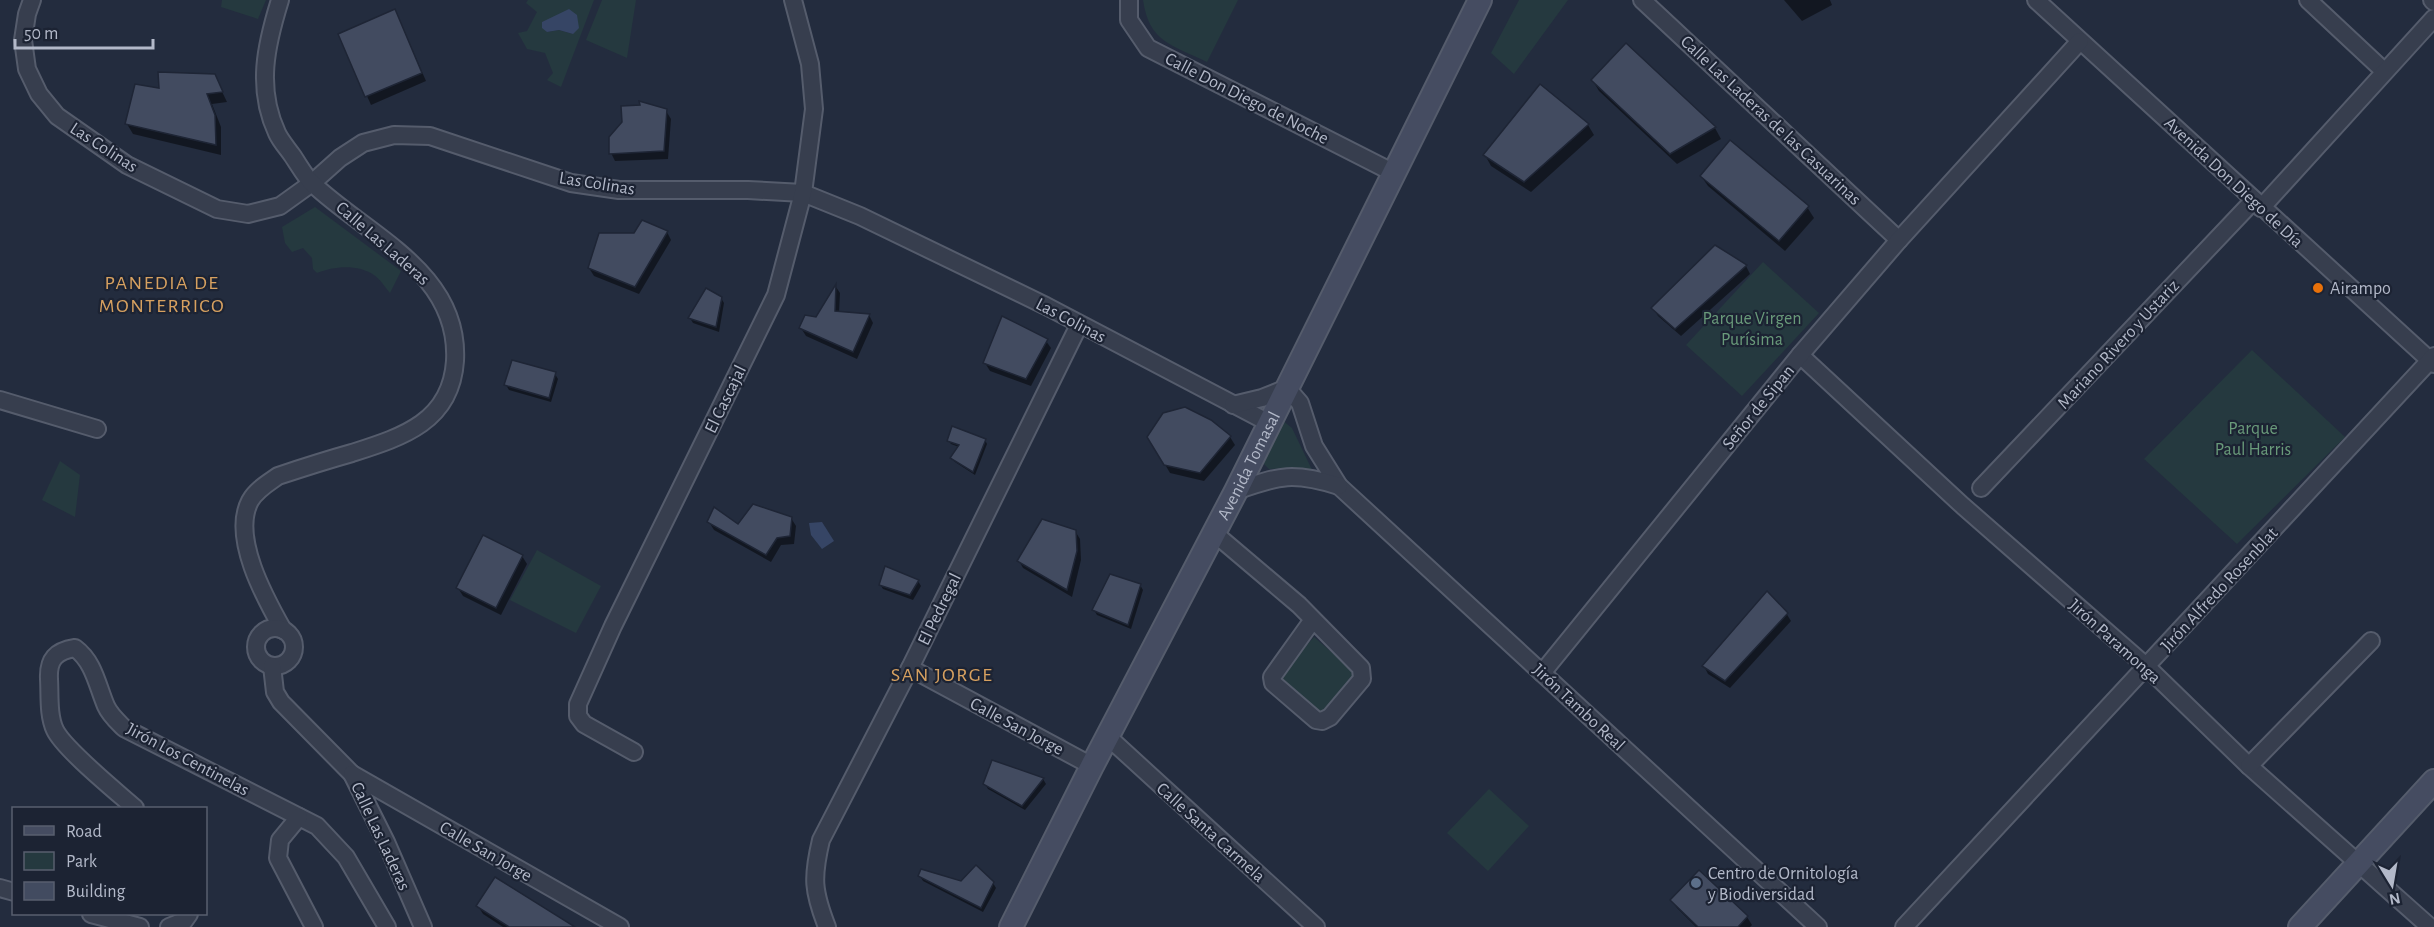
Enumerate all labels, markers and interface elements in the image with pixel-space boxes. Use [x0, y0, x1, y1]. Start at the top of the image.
scale bar [15, 12, 153, 50]
text: 50 m [24, 25, 58, 43]
street label: Calle Las Laderas de las Casuarinas [1677, 33, 1864, 209]
street label: Calle Don Diego de Noche [1162, 50, 1331, 148]
street label: Avenida Don Diego de Día [2161, 114, 2306, 251]
street label: Las Colinas [67, 120, 140, 176]
street label: Las Colinas [558, 169, 636, 199]
street label: Calle Las Laderas [332, 198, 433, 289]
district label: PANEDIA DE MONTERRICO [99, 273, 225, 316]
street label: Mariano Rivero y Ustariz [2054, 277, 2183, 413]
place label: Airampo [2330, 280, 2391, 298]
marker: Airampo [2311, 281, 2325, 295]
street label: Las Colinas [1033, 295, 1108, 347]
park label: Parque Virgen Purísima [1702, 310, 1802, 349]
street label: Señor de Sipan [1719, 362, 1798, 453]
street label: El Cascajal [702, 363, 750, 436]
street label: Avenida Tomasal [1215, 409, 1284, 523]
park label: Parque Paul Harris [2215, 420, 2291, 459]
street label: Jirón Alfredo Rosenblat [2158, 524, 2282, 655]
street label: El Pedregal [915, 571, 965, 648]
street label: Jirón Paramonga [2065, 596, 2164, 687]
street label: Jirón Tambo Real [1529, 661, 1628, 755]
district label: SAN JORGE [891, 665, 993, 685]
street label: Calle San Jorge [967, 695, 1066, 759]
street label: Jirón Los Centinelas [123, 720, 252, 800]
street label: Calle Las Laderas [347, 779, 413, 893]
street label: Calle Santa Carmela [1153, 779, 1268, 886]
legend [12, 807, 207, 915]
street label: Calle San Jorge [436, 818, 535, 885]
text: Road [66, 823, 102, 841]
text: Park [66, 853, 98, 871]
north arrow [2362, 855, 2422, 915]
place label: Centro de Ornitología y Biodiversidad [1707, 865, 1858, 904]
marker: Centro de Ornitología y Biodiversidad [1689, 876, 1703, 890]
text: Building [66, 883, 126, 901]
text: N [2388, 890, 2402, 908]

